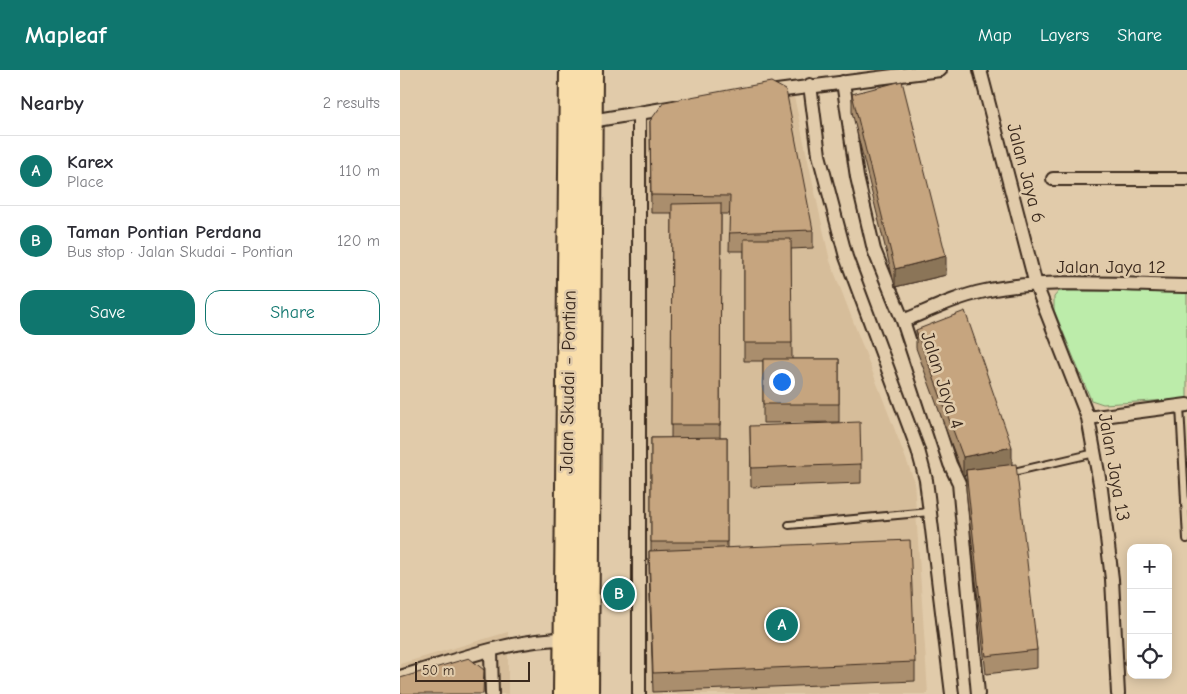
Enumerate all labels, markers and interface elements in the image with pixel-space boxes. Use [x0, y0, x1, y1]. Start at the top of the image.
text: Mapleaf [25, 21, 106, 49]
text: Map [978, 25, 1012, 46]
text: Layers [1040, 25, 1089, 46]
text: Share [1117, 25, 1162, 46]
text: Nearby [20, 91, 84, 115]
text: 2 results [323, 94, 380, 112]
street label: Jalan Jaya 6 [1002, 121, 1050, 225]
text: Karex [67, 151, 113, 173]
text: A [32, 162, 40, 180]
text: 110 m [339, 162, 380, 180]
text: Place [67, 173, 103, 191]
text: Taman Pontian Perdana [67, 221, 262, 243]
text: B [31, 232, 41, 250]
text: 120 m [337, 232, 380, 250]
text: Bus stop · Jalan Skudai - Pontian [67, 243, 293, 261]
street label: Jalan Jaya 12 [1056, 256, 1166, 278]
button: Save [20, 290, 195, 335]
button: Share [205, 290, 380, 335]
street label: Jalan Skudai - Pontian [555, 290, 581, 474]
street label: Jalan Jaya 4 [916, 328, 968, 432]
your location [769, 369, 795, 395]
street label: Jalan Jaya 13 [1094, 411, 1134, 523]
map controls [1127, 544, 1172, 679]
button: + [1127, 544, 1172, 589]
pin: B [603, 575, 635, 613]
button: − [1127, 589, 1172, 634]
pin: A [766, 606, 798, 644]
button: locate [1127, 634, 1172, 679]
scale bar [415, 659, 530, 682]
text: 50 m [422, 662, 454, 679]

